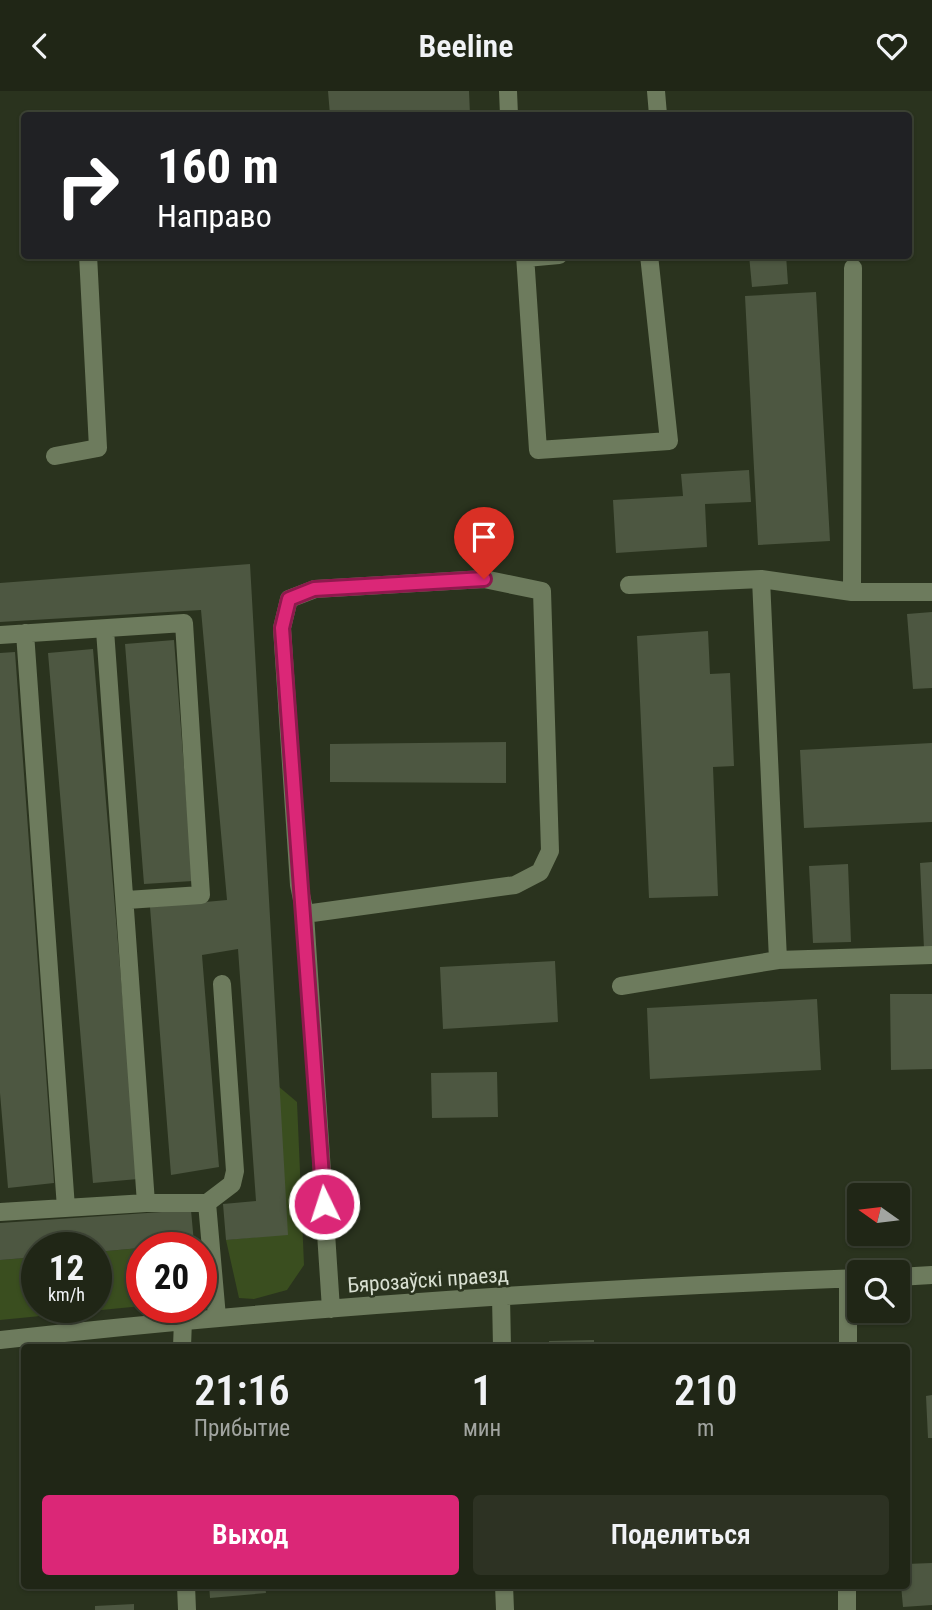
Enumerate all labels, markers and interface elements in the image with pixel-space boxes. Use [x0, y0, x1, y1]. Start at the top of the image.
icon: back [21, 27, 59, 65]
text: Beeline [418, 27, 514, 65]
icon: heart [873, 27, 911, 65]
text: 160 m [157, 138, 279, 195]
icon: right [42, 140, 133, 231]
text: Направо [157, 197, 272, 235]
pin [454, 507, 514, 579]
icon: arrive [465, 518, 503, 556]
position arrow [287, 1167, 361, 1241]
north arrow [847, 1183, 910, 1246]
map controls [847, 1183, 910, 1323]
speed limit sign: 20 [126, 1232, 217, 1323]
text: 12 [49, 1248, 84, 1289]
button: search [847, 1260, 910, 1323]
street label: Бярозаўскі праезд [347, 1262, 509, 1298]
text: km/h [48, 1284, 85, 1305]
text: 21:16 [194, 1366, 290, 1415]
text: 1 [471, 1366, 493, 1415]
text: 210 [674, 1366, 737, 1415]
text: Прибытие [194, 1415, 290, 1442]
text: мин [463, 1415, 501, 1442]
text: m [697, 1415, 714, 1442]
button: Выход [42, 1495, 459, 1575]
button: Поделиться [473, 1495, 889, 1575]

